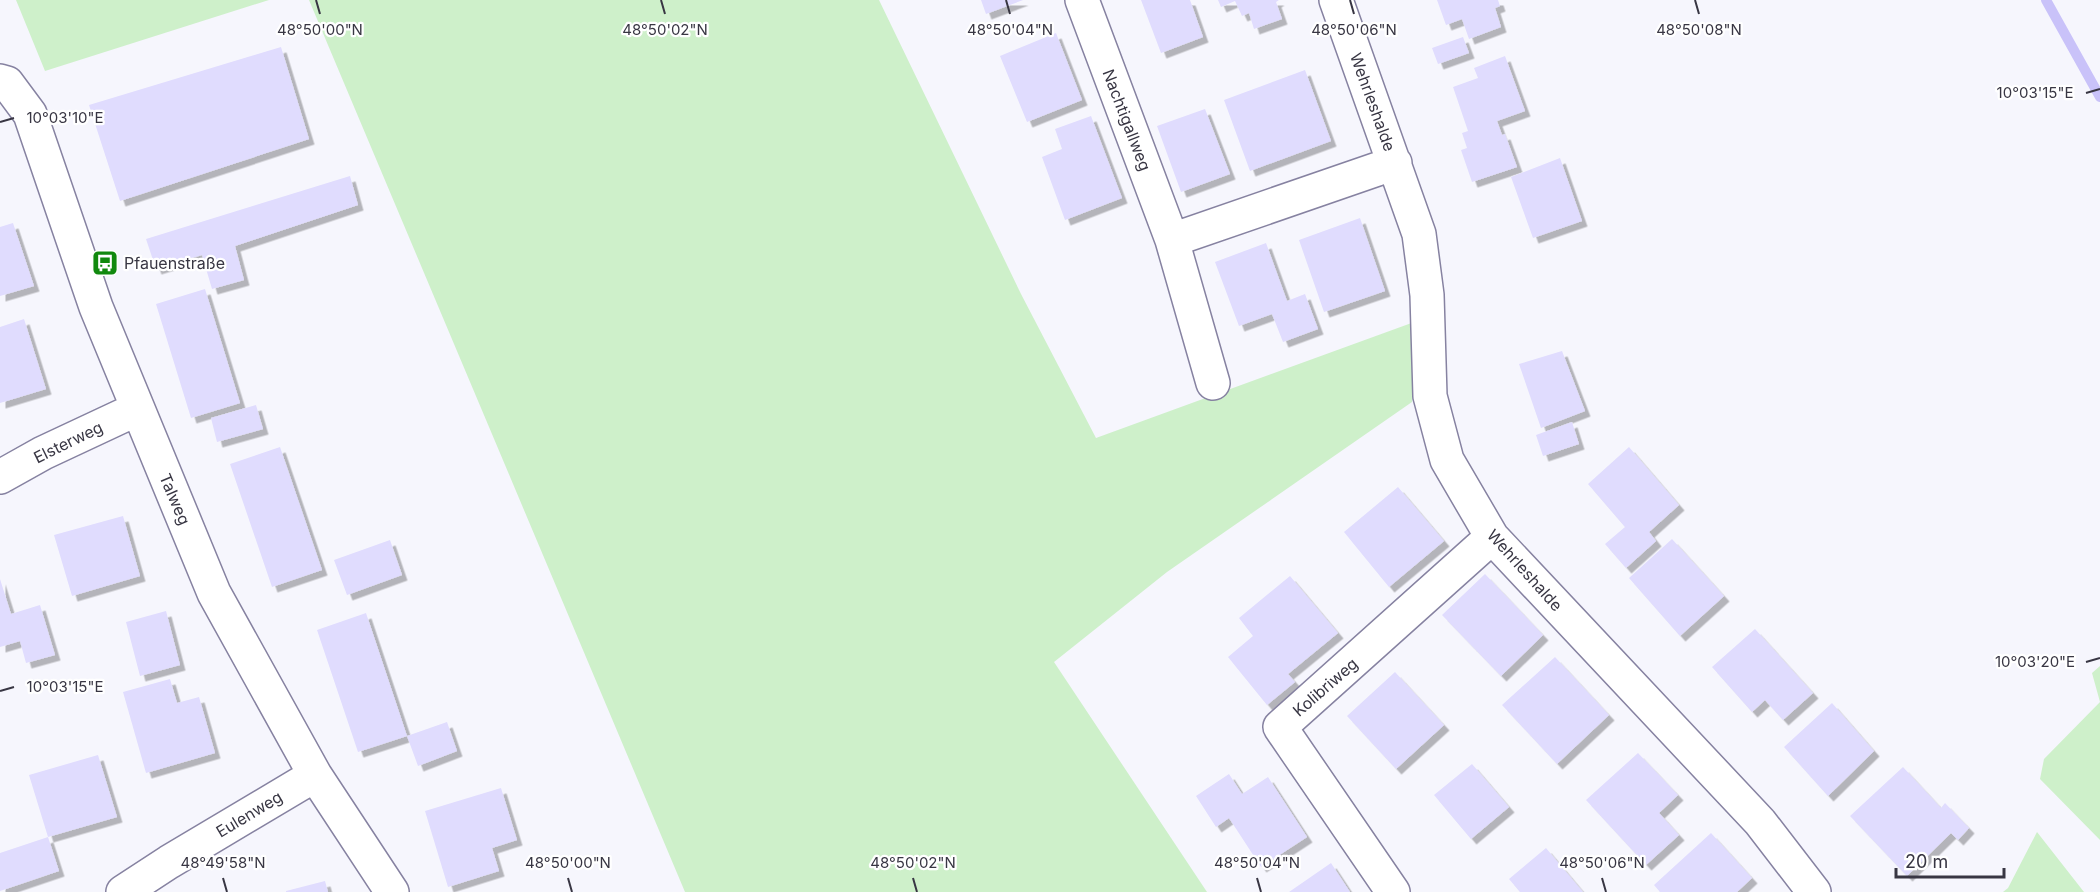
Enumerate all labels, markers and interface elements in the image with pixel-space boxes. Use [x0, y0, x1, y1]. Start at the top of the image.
text: 48°50'00"N [277, 20, 363, 39]
text: 48°50'02"N [622, 20, 708, 39]
text: 48°50'04"N [967, 20, 1053, 39]
text: 48°50'06"N [1311, 20, 1397, 39]
text: 48°50'08"N [1656, 20, 1742, 39]
street label: Wehrleshalde [1346, 50, 1400, 154]
street label: Nachtigallweg [1098, 66, 1156, 174]
text: 10°03'15"E [1997, 83, 2073, 102]
text: 10°03'10"E [26, 108, 104, 127]
bus stop icon: Pfauenstraße [90, 248, 120, 278]
place label: Pfauenstraße [124, 253, 225, 273]
street label: Elsterweg [30, 417, 106, 467]
street label: Talweg [155, 470, 195, 528]
street label: Wehrleshalde [1483, 525, 1567, 615]
text: 10°03'20"E [1995, 652, 2075, 671]
street label: Kolibriweg [1288, 653, 1362, 721]
text: 10°03'15"E [27, 677, 103, 696]
street label: Eulenweg [212, 786, 286, 842]
scale bar [1896, 841, 2004, 879]
text: 20 m [1905, 851, 1948, 872]
text: 48°49'58"N [180, 853, 266, 872]
text: 48°50'00"N [525, 853, 611, 872]
text: 48°50'02"N [870, 853, 956, 872]
text: 48°50'04"N [1214, 853, 1300, 872]
text: 48°50'06"N [1559, 853, 1645, 872]

